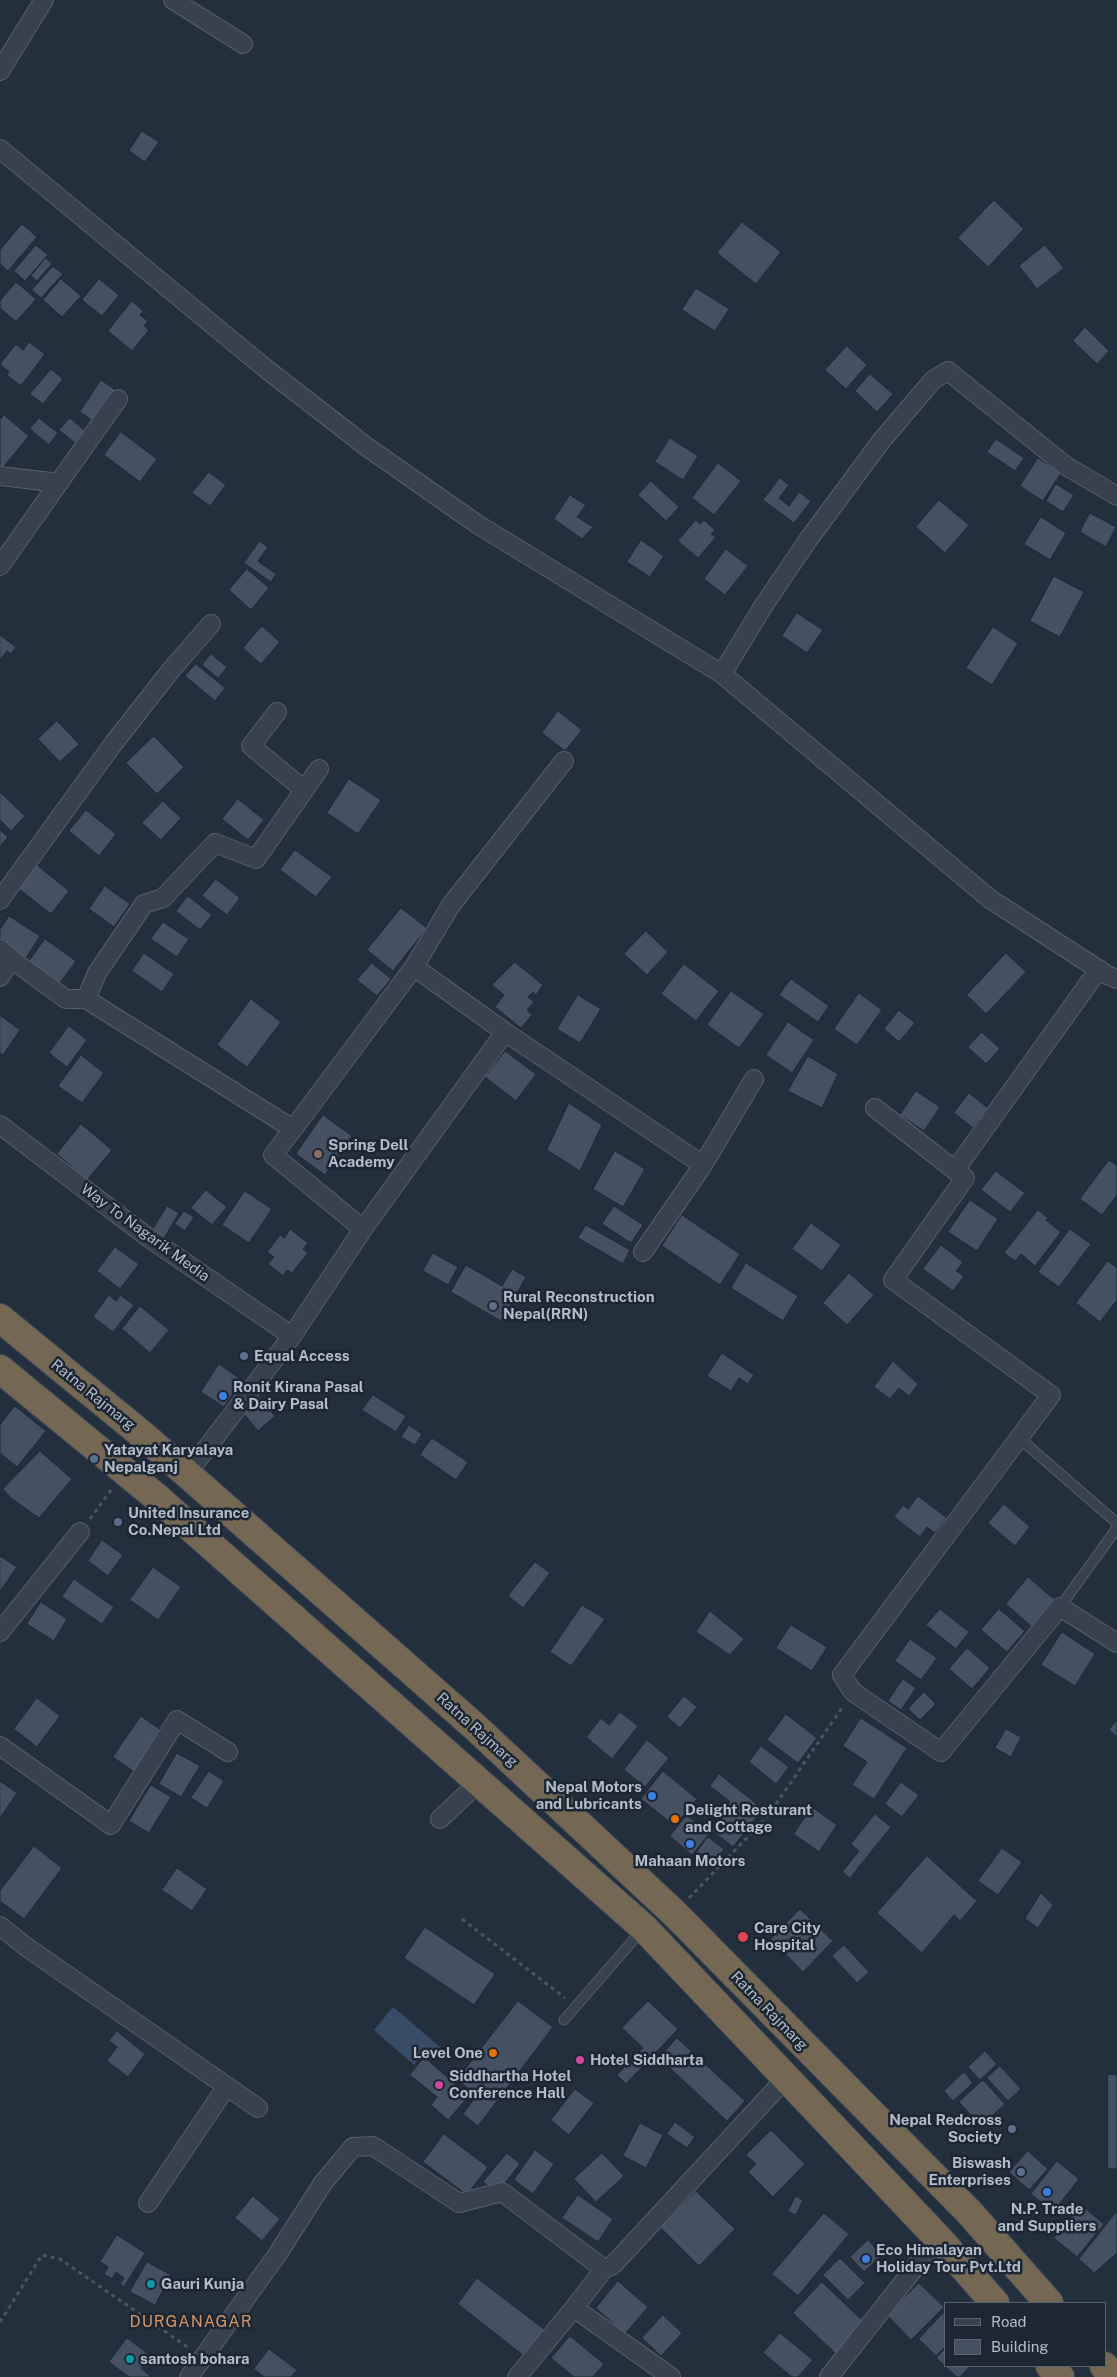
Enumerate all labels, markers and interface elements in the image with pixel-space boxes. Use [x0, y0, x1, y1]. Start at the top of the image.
place label: Spring Dell Academy [328, 1136, 409, 1171]
marker: Spring Dell Academy [312, 1148, 324, 1160]
street label: Way To Nagarik Media [77, 1180, 213, 1286]
place label: Rural Reconstruction Nepal(RRN) [503, 1288, 655, 1323]
marker: Rural Reconstruction Nepal(RRN) [487, 1300, 499, 1312]
place label: Equal Access [254, 1347, 350, 1365]
marker: Equal Access [238, 1350, 250, 1362]
street label: Ratna Rajmarg [47, 1356, 139, 1434]
place label: Ronit Kirana Pasal & Dairy Pasal [233, 1378, 364, 1413]
marker: Ronit Kirana Pasal & Dairy Pasal [217, 1390, 229, 1402]
place label: Yatayat Karyalaya Nepalganj [104, 1441, 233, 1476]
marker: Yatayat Karyalaya Nepalganj [88, 1453, 100, 1465]
place label: United Insurance Co.Nepal Ltd [128, 1504, 249, 1539]
marker: United Insurance Co.Nepal Ltd [112, 1516, 124, 1528]
street label: Ratna Rajmarg [433, 1689, 521, 1771]
place label: Nepal Motors and Lubricants [536, 1778, 642, 1813]
marker: Nepal Motors and Lubricants [646, 1790, 658, 1802]
place label: Delight Resturant and Cottage [685, 1801, 812, 1836]
marker: Delight Resturant and Cottage [669, 1813, 681, 1825]
marker: Mahaan Motors [684, 1838, 696, 1850]
place label: Mahaan Motors [635, 1852, 745, 1870]
place label: Care City Hospital [754, 1919, 821, 1954]
marker: Care City Hospital [736, 1930, 750, 1944]
street label: Ratna Rajmarg [727, 1968, 811, 2054]
place label: Level One [413, 2044, 483, 2062]
marker: Level One [487, 2047, 499, 2059]
place label: Hotel Siddharta [590, 2051, 704, 2069]
marker: Hotel Siddharta [574, 2054, 586, 2066]
place label: Siddhartha Hotel Conference Hall [449, 2067, 571, 2102]
marker: Siddhartha Hotel Conference Hall [433, 2079, 445, 2091]
place label: Nepal Redcross Society [889, 2111, 1002, 2146]
marker: Nepal Redcross Society [1006, 2123, 1018, 2135]
place label: Biswash Enterprises [928, 2154, 1011, 2189]
marker: Biswash Enterprises [1015, 2166, 1027, 2178]
marker: N.P. Trade and Suppliers [1041, 2186, 1053, 2198]
place label: N.P. Trade and Suppliers [997, 2200, 1097, 2235]
place label: Eco Himalayan Holiday Tour Pvt.Ltd [876, 2241, 1021, 2276]
marker: Eco Himalayan Holiday Tour Pvt.Ltd [860, 2253, 872, 2265]
place label: Gauri Kunja [161, 2275, 244, 2293]
marker: Gauri Kunja [145, 2278, 157, 2290]
legend [944, 2302, 1107, 2367]
district label: DURGANAGAR [128, 2312, 254, 2332]
text: Road [991, 2313, 1027, 2330]
text: Building [991, 2338, 1049, 2355]
place label: santosh bohara [140, 2350, 249, 2368]
marker: santosh bohara [124, 2353, 136, 2365]

